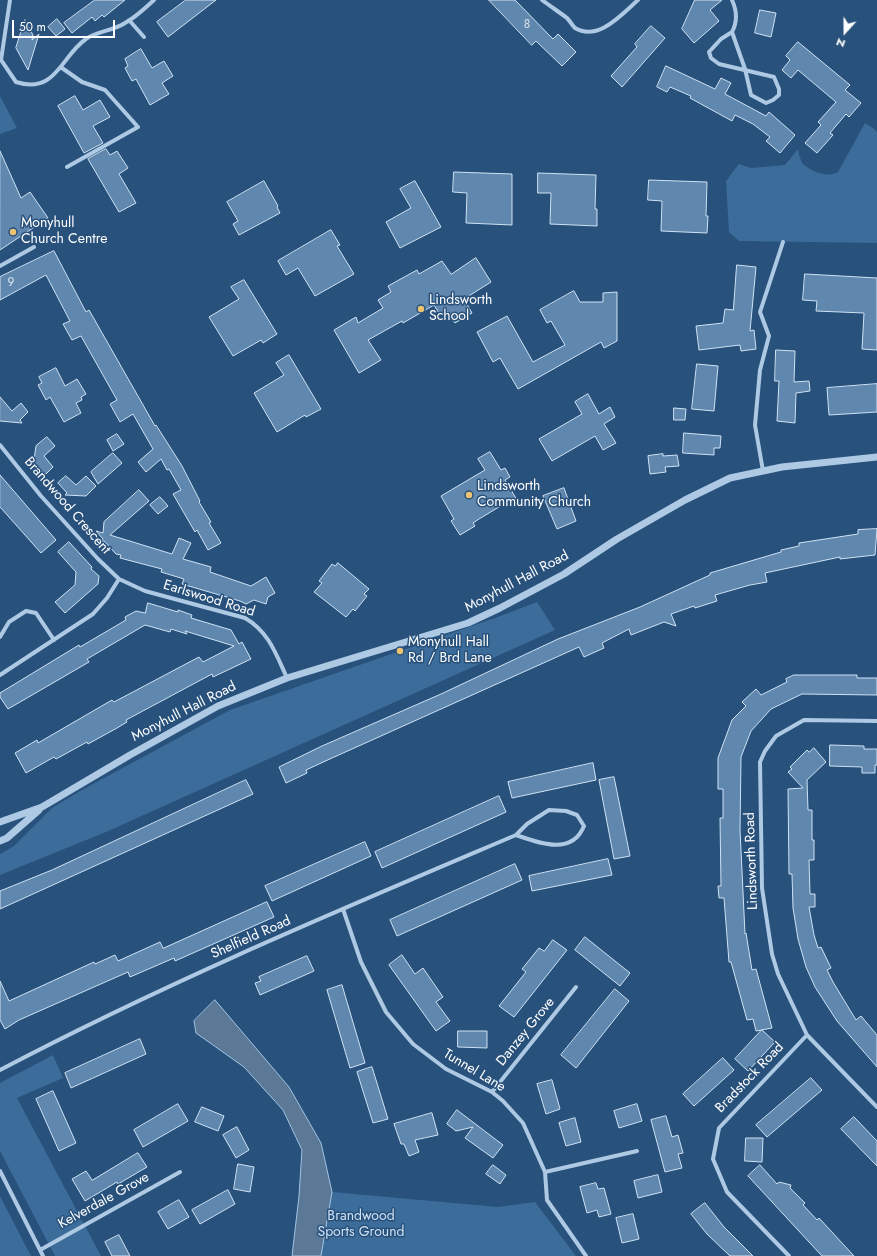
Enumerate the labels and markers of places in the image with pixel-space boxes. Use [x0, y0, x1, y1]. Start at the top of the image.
place label: Monyhull Church Centre [21, 216, 107, 248]
marker: Monyhull Church Centre [8, 227, 18, 237]
place label: Lindsworth School [429, 293, 492, 326]
marker: Lindsworth School [416, 304, 426, 314]
place label: Lindsworth Community Church [477, 479, 591, 512]
marker: Lindsworth Community Church [464, 490, 474, 500]
place label: Monyhull Hall Rd / Brd Lane [408, 635, 492, 668]
marker: Monyhull Hall Rd / Brd Lane [395, 646, 405, 656]

